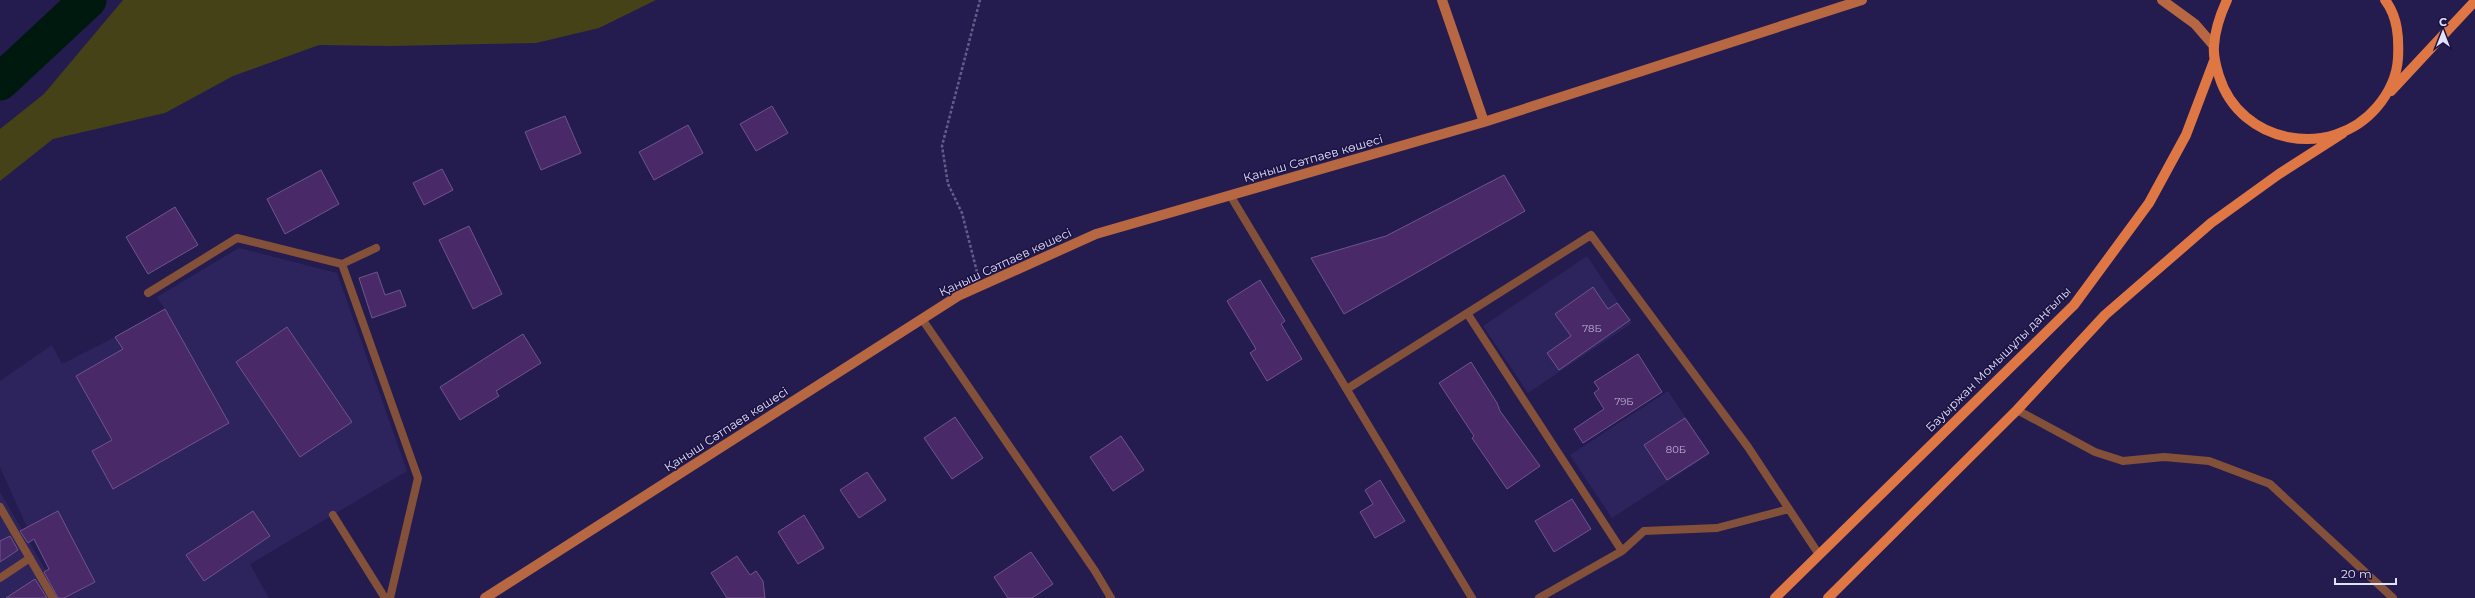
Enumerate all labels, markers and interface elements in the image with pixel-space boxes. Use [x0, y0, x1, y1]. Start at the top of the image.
north arrow [2423, 12, 2463, 52]
text: С [2439, 15, 2447, 29]
street label: Қаныш Сәтпаев көшесі [1241, 131, 1385, 185]
street label: Қаныш Сәтпаев көшесі [936, 225, 1074, 299]
street label: Бауыржан Момышұлы даңғылы [1922, 283, 2074, 435]
house number: 78Б [1582, 322, 1602, 335]
street label: Қаныш Сәтпаев көшесі [661, 383, 791, 475]
house number: 79Б [1614, 395, 1634, 408]
house number: 80Б [1666, 443, 1686, 456]
scale bar [2335, 560, 2396, 586]
text: 20 m [2341, 566, 2372, 581]

